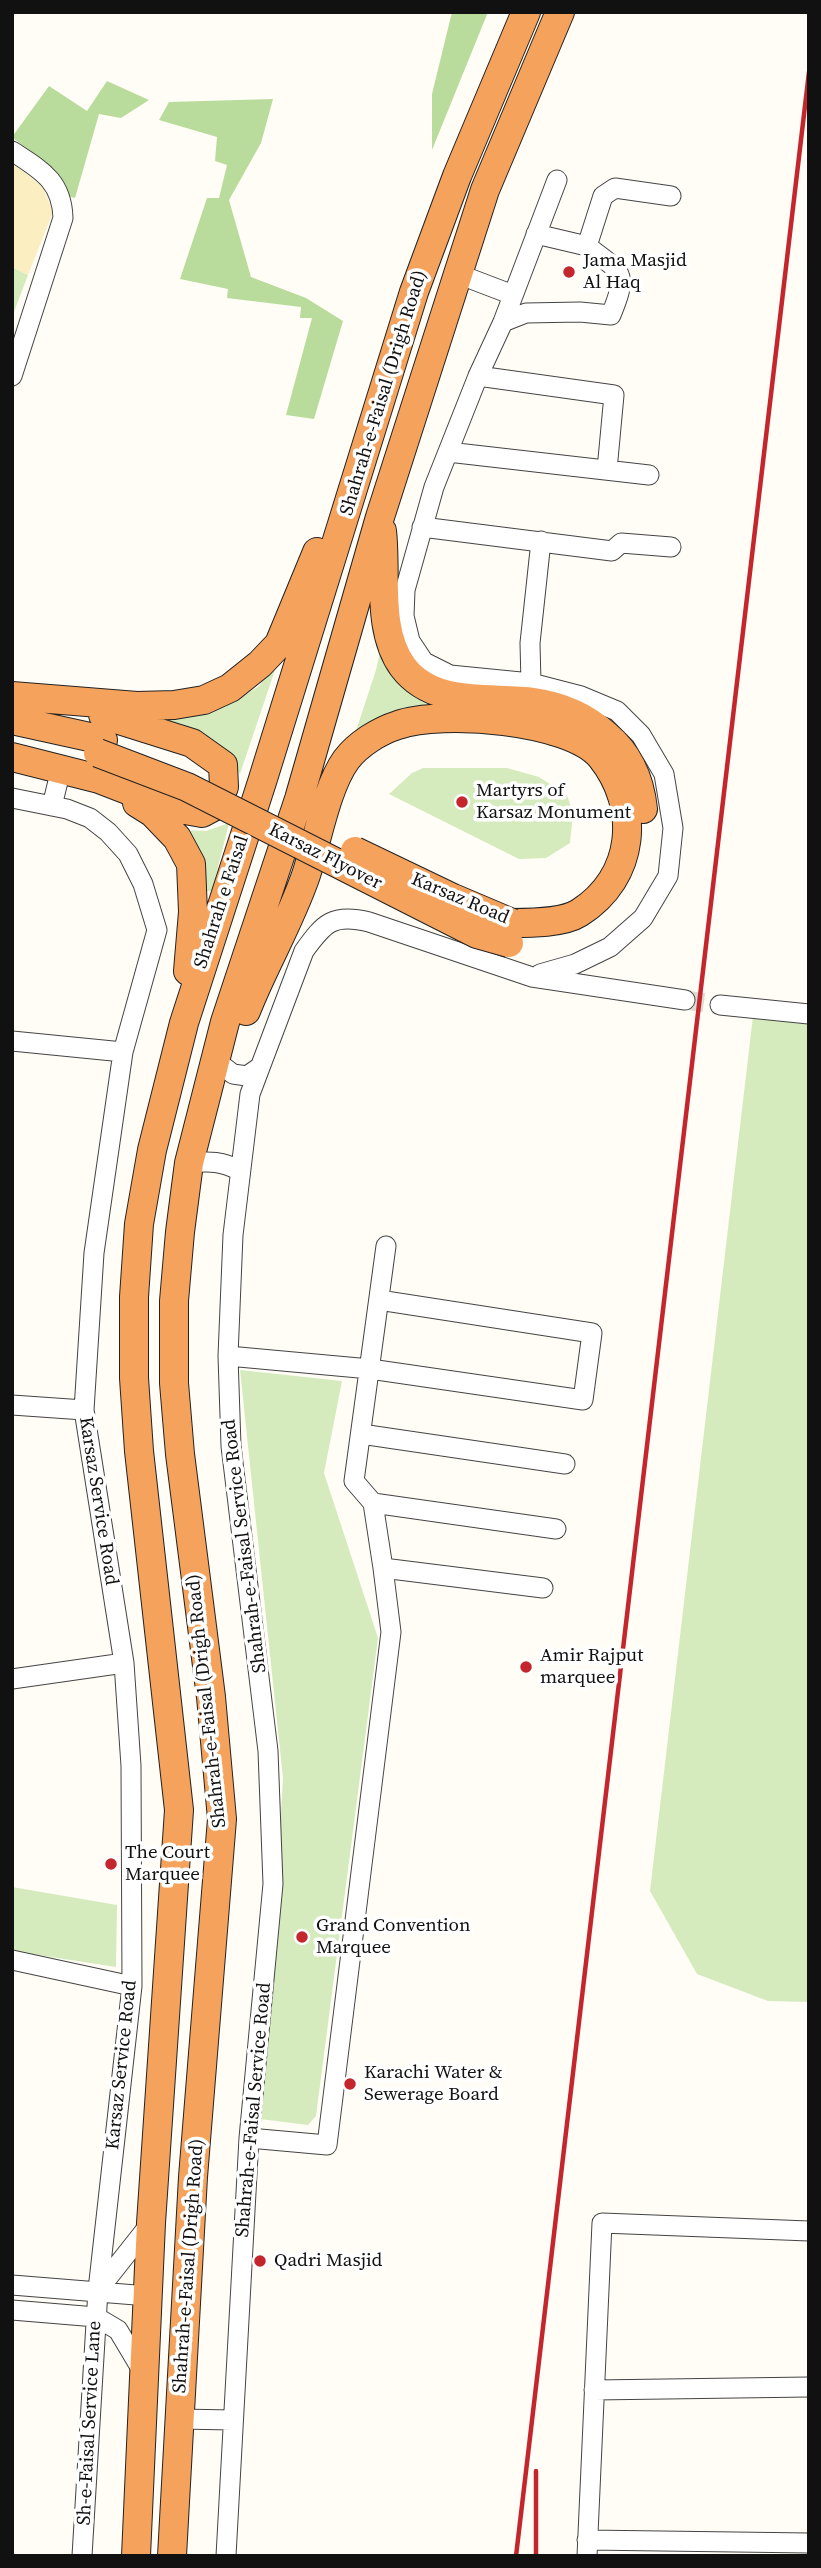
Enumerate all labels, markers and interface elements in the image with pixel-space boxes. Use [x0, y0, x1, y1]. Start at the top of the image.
place label: Jama Masjid Al Haq [583, 250, 687, 294]
marker: Jama Masjid Al Haq [561, 264, 577, 280]
street label: Shahrah-e-Faisal (Drigh Road) [336, 268, 432, 518]
place label: Martyrs of Karsaz Monument [476, 780, 631, 824]
marker: Martyrs of Karsaz Monument [454, 794, 470, 810]
street label: Karsaz Flyover [265, 819, 385, 895]
street label: Shahrah e Faisal [190, 833, 254, 971]
street label: Karsaz Road [408, 868, 512, 930]
street label: Karsaz Service Road [73, 1415, 123, 1587]
street label: Shahrah-e-Faisal Service Road [218, 1418, 272, 1674]
street label: Shahrah-e-Faisal (Drigh Road) [182, 1573, 232, 1829]
place label: Amir Rajput marquee [540, 1645, 643, 1689]
marker: Amir Rajput marquee [518, 1659, 534, 1675]
place label: The Court Marquee [125, 1842, 210, 1886]
marker: The Court Marquee [103, 1856, 119, 1872]
place label: Grand Convention Marquee [316, 1915, 471, 1959]
marker: Grand Convention Marquee [294, 1929, 310, 1945]
street label: Karsaz Service Road [102, 1979, 142, 2151]
street label: Shahrah-e-Faisal Service Road [231, 1982, 277, 2238]
place label: Karachi Water & Sewerage Board [364, 2062, 503, 2106]
marker: Karachi Water & Sewerage Board [342, 2076, 358, 2092]
street label: Shahrah-e-Faisal (Drigh Road) [169, 2138, 209, 2394]
place label: Qadri Masjid [274, 2250, 382, 2272]
marker: Qadri Masjid [252, 2253, 268, 2269]
street label: Sh-e-Faisal Service Lane [73, 2320, 107, 2526]

